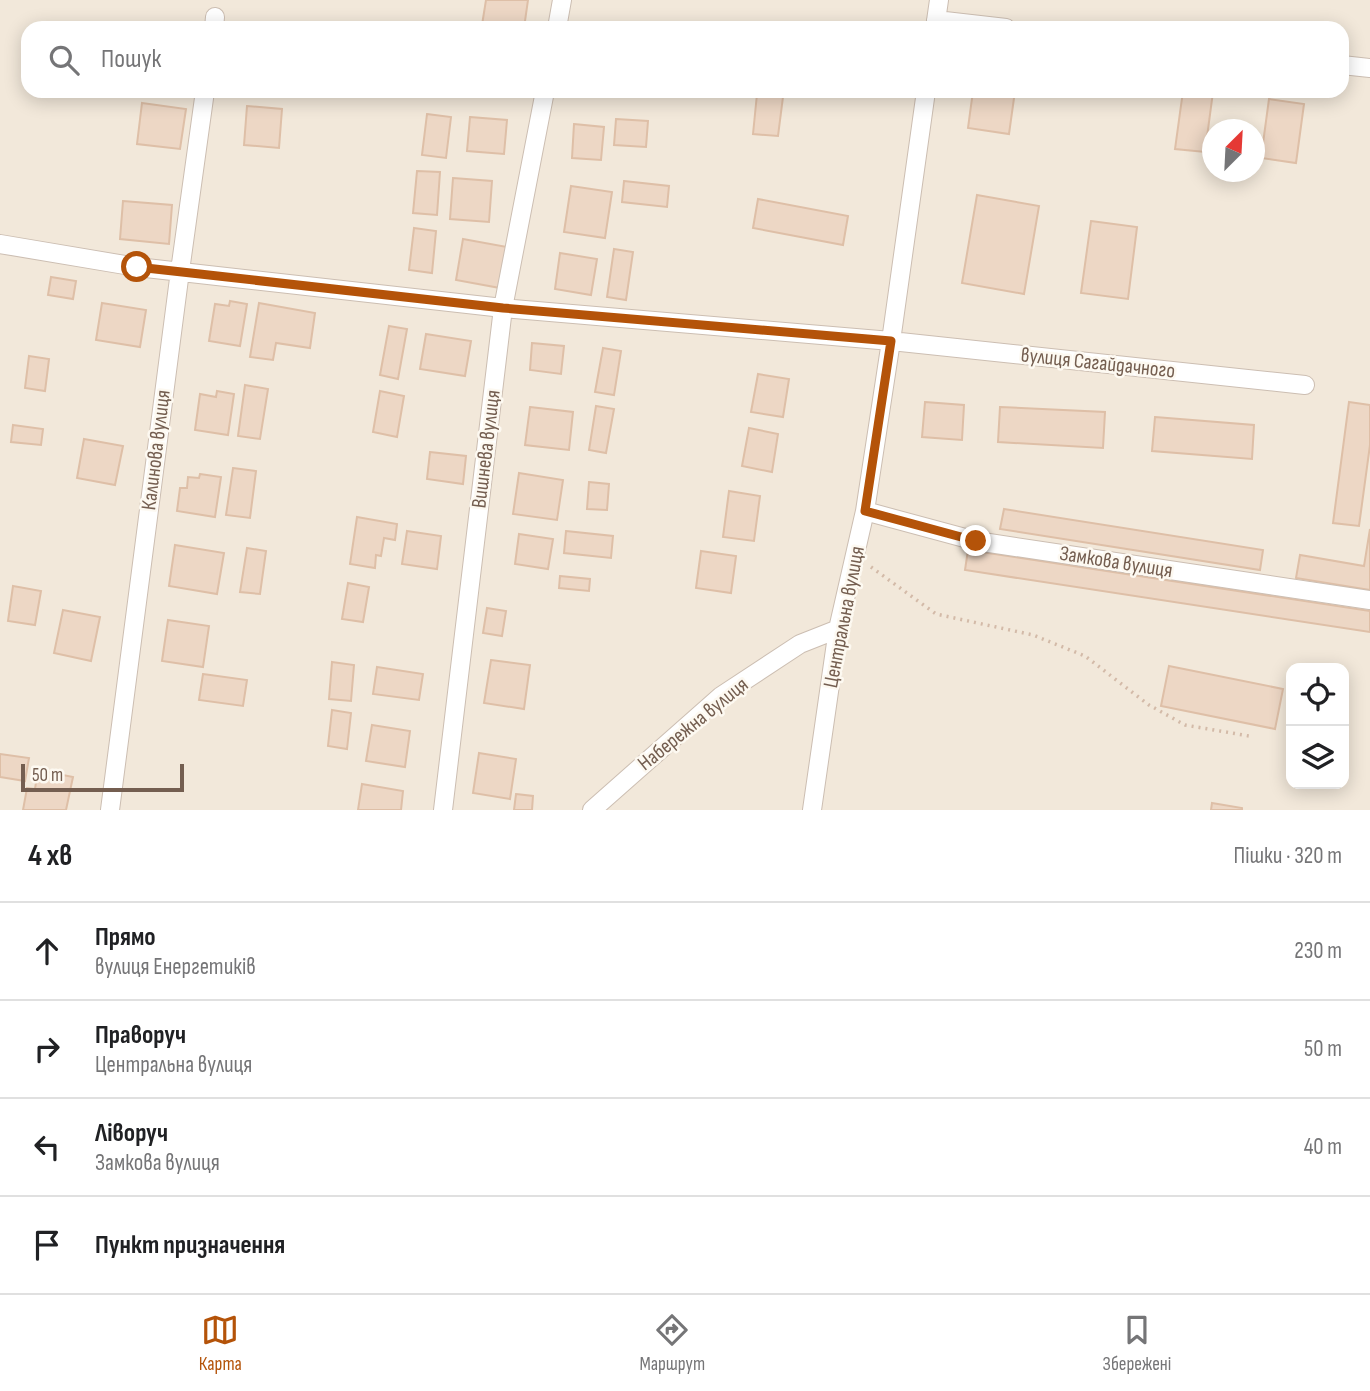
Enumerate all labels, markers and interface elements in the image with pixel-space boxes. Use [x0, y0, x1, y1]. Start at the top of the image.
search box [21, 21, 1349, 98]
icon: search [45, 41, 83, 79]
text: Пошук [101, 44, 161, 75]
north arrow [1202, 119, 1265, 182]
route start [121, 251, 152, 282]
street label: вулиця Сагайдачного [1020, 342, 1176, 384]
street label: Калинова вулиця [136, 388, 176, 512]
street label: Вишнева вулиця [466, 389, 506, 509]
route end [960, 525, 991, 556]
street label: Замкова вулиця [1058, 541, 1174, 583]
street label: Центральна вулиця [818, 544, 870, 690]
map controls [1286, 663, 1349, 789]
button: locate [1286, 663, 1349, 726]
street label: Набережна вулиця [633, 672, 753, 776]
button: layers [1286, 726, 1349, 789]
scale bar [21, 761, 184, 793]
text: 50 m [32, 764, 63, 787]
text: 4 хв [28, 838, 72, 874]
text: Пішки · 320 m [1233, 842, 1342, 870]
text: Прямо [95, 922, 156, 953]
icon: ahead [28, 932, 66, 970]
text: 230 m [1294, 937, 1342, 965]
text: вулиця Енергетиків [95, 953, 256, 981]
text: Праворуч [95, 1020, 186, 1051]
icon: right [28, 1030, 66, 1068]
text: 50 m [1304, 1035, 1342, 1063]
text: Центральна вулиця [95, 1051, 252, 1079]
text: Ліворуч [95, 1118, 168, 1149]
icon: left [28, 1128, 66, 1166]
text: 40 m [1304, 1133, 1342, 1161]
text: Замкова вулиця [95, 1149, 220, 1177]
icon: arrive [28, 1226, 66, 1264]
text: Пункт призначення [95, 1230, 285, 1261]
tab: Карта [199, 1311, 242, 1376]
tab: Маршрут [639, 1311, 705, 1376]
tab: Збережені [1103, 1311, 1171, 1376]

